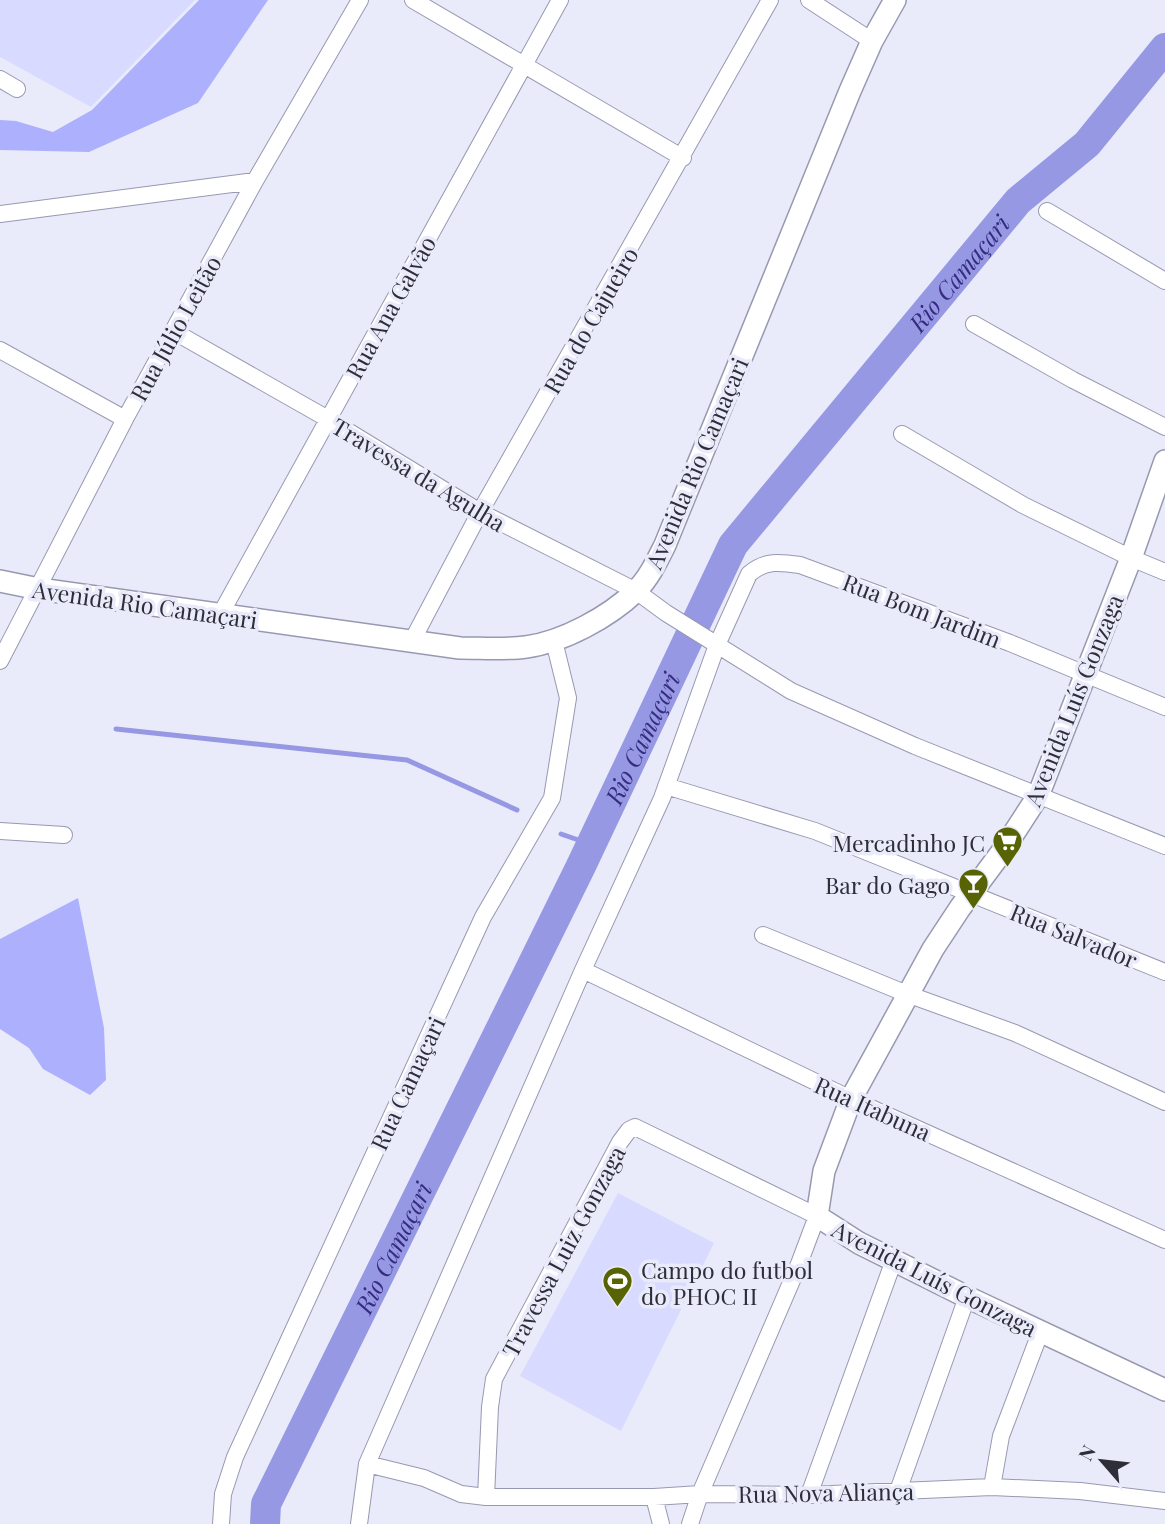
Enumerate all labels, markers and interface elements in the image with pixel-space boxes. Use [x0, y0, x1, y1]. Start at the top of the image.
water label: Rio Camaçari [900, 207, 1016, 339]
street label: Rua Ana Galvão [338, 230, 442, 384]
street label: Rua do Cajueiro [535, 241, 645, 399]
street label: Rua Júlio Leitão [122, 250, 228, 406]
street label: Avenida Rio Camaçari [637, 352, 755, 574]
street label: Travessa da Agulha [327, 410, 512, 538]
street label: Rua Bom Jardim [838, 566, 1006, 655]
street label: Avenida Rio Camaçari [30, 573, 260, 635]
street label: Avenida Luís Gonzaga [1016, 589, 1130, 811]
water label: Rio Camaçari [596, 666, 687, 810]
supermarket icon: Mercadinho JC [991, 825, 1025, 869]
place label: Mercadinho JC [833, 827, 985, 858]
bar icon: Bar do Gago [956, 867, 990, 911]
place label: Bar do Gago [825, 869, 950, 900]
street label: Rua Salvador [1006, 895, 1142, 975]
street label: Rua Camaçari [363, 1011, 452, 1155]
street label: Rua Itabuna [810, 1069, 936, 1148]
street label: Travessa Luiz Gonzaga [494, 1140, 632, 1362]
water label: Rio Camaçari [346, 1176, 439, 1319]
street label: Avenida Luís Gonzaga [826, 1212, 1043, 1343]
place label: Campo do futbol do PHOC II [641, 1254, 814, 1311]
sports icon: Campo do futbol do PHOC II [601, 1265, 635, 1309]
north arrow [1067, 1426, 1137, 1496]
text: N [1071, 1440, 1101, 1465]
street label: Rua Nova Aliança [738, 1475, 915, 1509]

